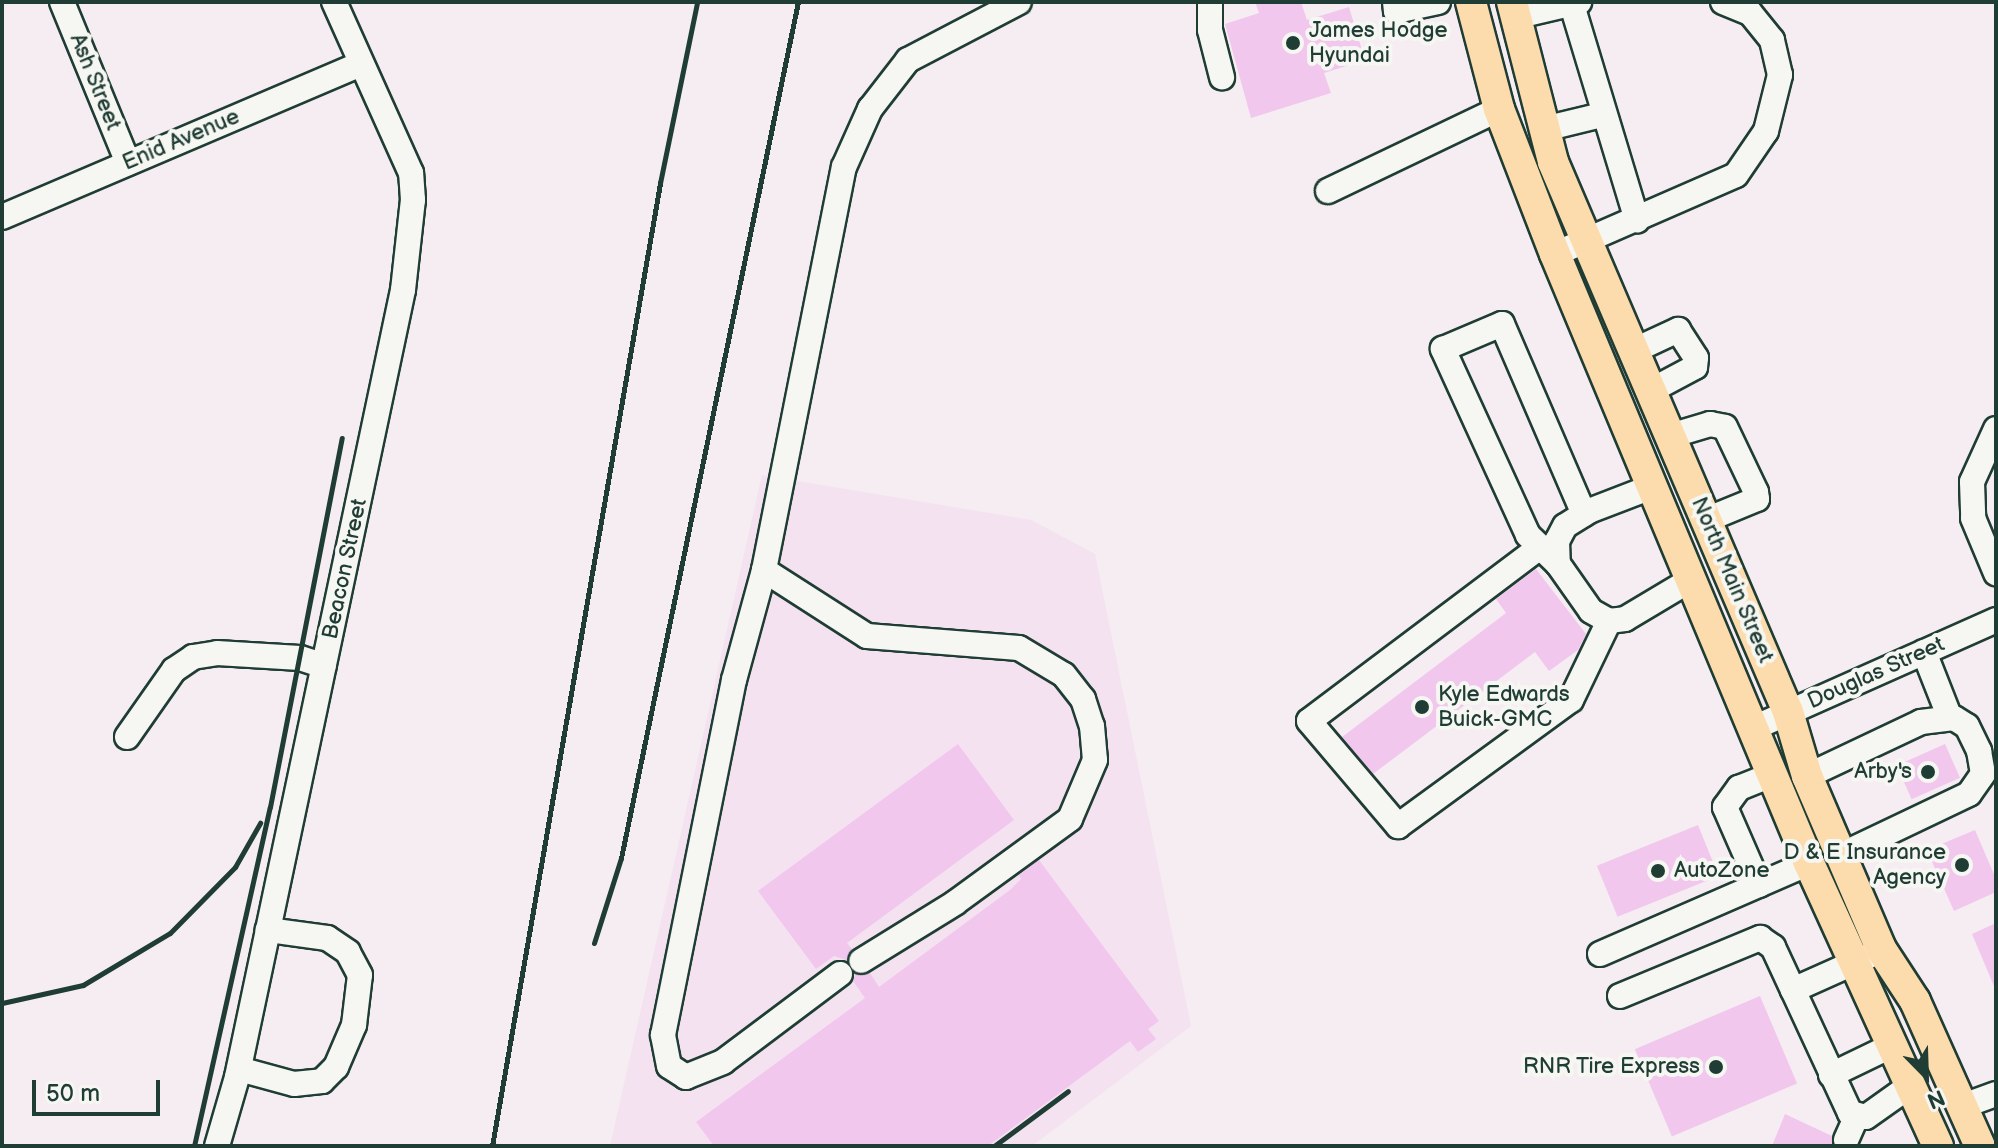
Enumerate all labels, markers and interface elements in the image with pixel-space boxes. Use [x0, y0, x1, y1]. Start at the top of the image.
place label: James Hodge Hyundai [1309, 17, 1448, 68]
street label: Ash Street [64, 30, 126, 134]
marker: James Hodge Hyundai [1284, 34, 1302, 52]
street label: Enid Avenue [119, 104, 243, 176]
street label: North Main Street [1685, 493, 1779, 667]
street label: Beacon Street [317, 496, 373, 642]
street label: Douglas Street [1803, 631, 1949, 715]
place label: Kyle Edwards Buick-GMC [1438, 681, 1570, 732]
marker: Kyle Edwards Buick-GMC [1413, 698, 1431, 716]
place label: Arby's [1854, 759, 1912, 785]
marker: Arby's [1919, 763, 1937, 781]
place label: D & E Insurance Agency [1784, 839, 1946, 890]
marker: D & E Insurance Agency [1953, 856, 1971, 874]
place label: AutoZone [1674, 858, 1770, 884]
marker: AutoZone [1649, 862, 1667, 880]
north arrow [1886, 1036, 1966, 1116]
place label: RNR Tire Express [1522, 1054, 1700, 1080]
marker: RNR Tire Express [1707, 1058, 1725, 1076]
scale bar [36, 1064, 164, 1114]
text: 50 m [46, 1079, 100, 1108]
text: N [1923, 1083, 1948, 1114]

